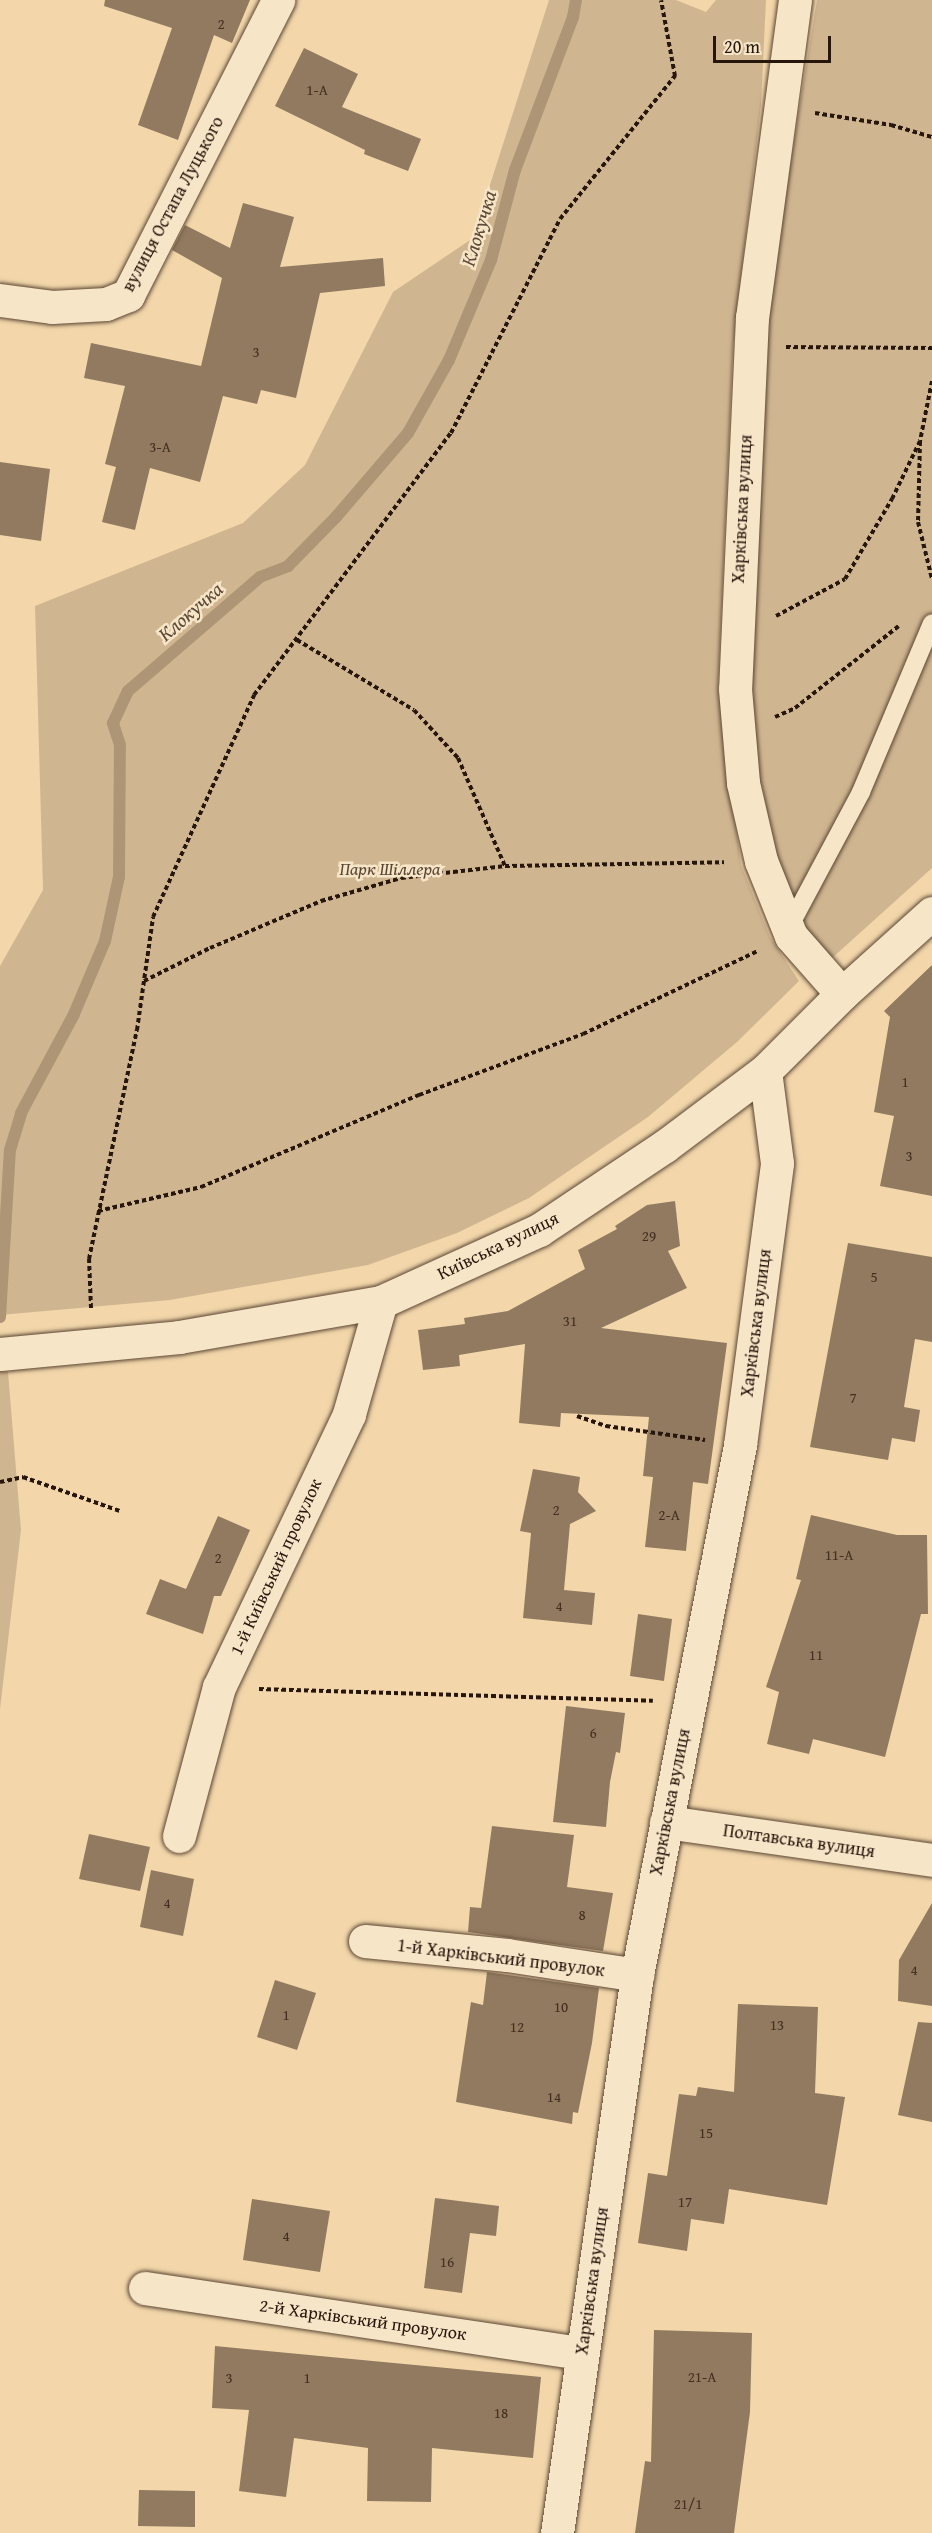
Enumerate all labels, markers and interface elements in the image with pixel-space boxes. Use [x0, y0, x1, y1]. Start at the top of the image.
house number: 2 [217, 15, 225, 33]
scale bar [716, 24, 834, 62]
text: 20 m [724, 33, 760, 60]
house number: 1-А [306, 81, 328, 99]
street label: вулиця Остапа Луцького [118, 113, 228, 295]
water label: Клокучка [455, 187, 501, 269]
house number: 3 [252, 343, 260, 361]
street label: Харківська вулиця [727, 434, 757, 584]
house number: 3-А [149, 438, 171, 456]
water label: Клокучка [153, 576, 227, 646]
park label: Парк Шіллера [340, 858, 440, 880]
house number: 1 [901, 1073, 909, 1091]
house number: 3 [905, 1147, 913, 1165]
street label: Київська вулиця [434, 1207, 562, 1285]
house number: 29 [642, 1227, 656, 1245]
street label: Харківська вулиця [736, 1248, 776, 1398]
house number: 5 [870, 1268, 878, 1286]
house number: 31 [563, 1312, 577, 1330]
house number: 7 [849, 1389, 857, 1407]
street label: 1-й Київський провулок [226, 1475, 326, 1659]
house number: 2 [552, 1501, 560, 1519]
house number: 2-А [658, 1506, 680, 1524]
house number: 11-А [825, 1546, 853, 1564]
house number: 2 [214, 1549, 222, 1567]
house number: 4 [555, 1597, 563, 1615]
house number: 11 [809, 1646, 823, 1664]
house number: 6 [589, 1724, 597, 1742]
street label: Харківська вулиця [645, 1727, 695, 1877]
street label: Полтавська вулиця [722, 1820, 876, 1862]
house number: 4 [163, 1894, 171, 1912]
house number: 8 [578, 1906, 586, 1924]
street label: 1-й Харківський провулок [396, 1935, 606, 1981]
house number: 4 [910, 1961, 918, 1979]
house number: 10 [554, 1998, 568, 2016]
house number: 1 [282, 2006, 290, 2024]
house number: 13 [770, 2016, 784, 2034]
house number: 12 [510, 2018, 524, 2036]
house number: 14 [547, 2088, 561, 2106]
house number: 15 [699, 2124, 713, 2142]
house number: 17 [678, 2193, 692, 2211]
street label: Харківська вулиця [571, 2206, 613, 2356]
house number: 4 [282, 2227, 290, 2245]
house number: 16 [440, 2253, 454, 2271]
street label: 2-й Харківський провулок [258, 2295, 468, 2345]
house number: 21-А [688, 2368, 716, 2386]
house number: 3 [225, 2369, 233, 2387]
house number: 1 [303, 2369, 311, 2387]
house number: 18 [494, 2404, 508, 2422]
house number: 21/1 [674, 2495, 702, 2513]

